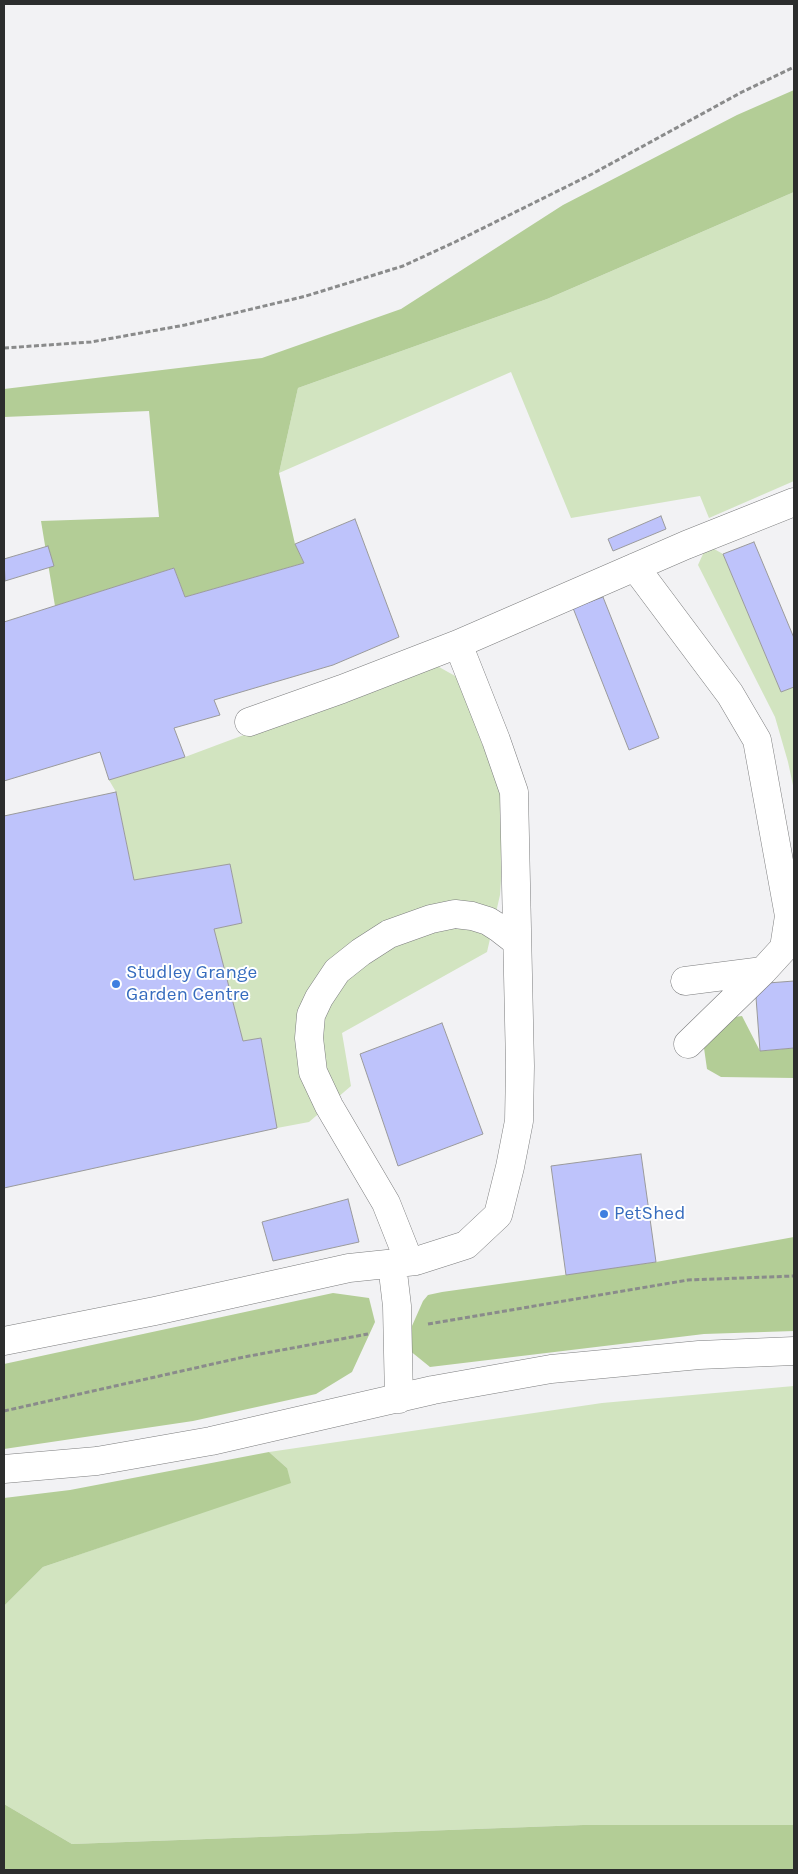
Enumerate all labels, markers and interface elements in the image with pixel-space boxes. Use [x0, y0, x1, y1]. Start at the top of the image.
place label: Studley Grange Garden Centre [126, 962, 257, 1006]
marker: Studley Grange Garden Centre [110, 978, 122, 990]
place label: PetShed [614, 1203, 685, 1225]
marker: PetShed [598, 1208, 610, 1220]

